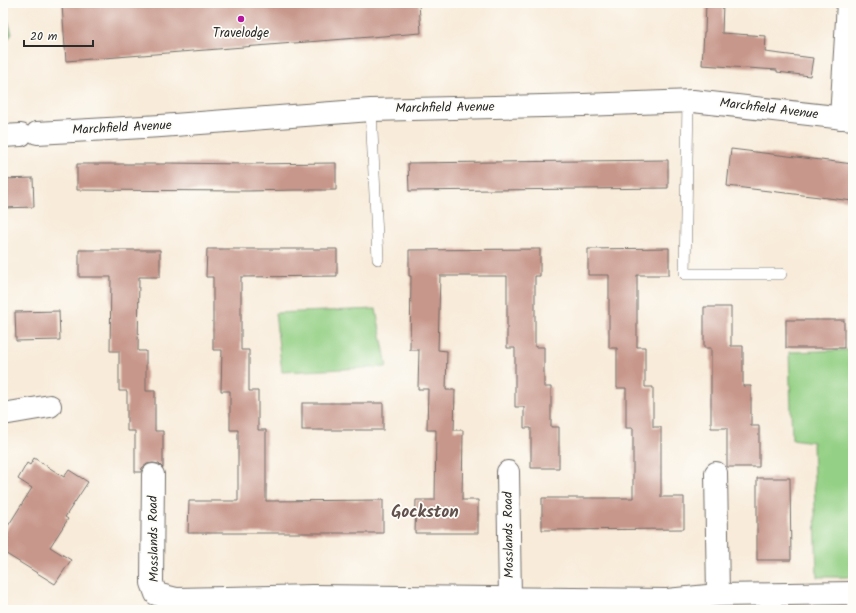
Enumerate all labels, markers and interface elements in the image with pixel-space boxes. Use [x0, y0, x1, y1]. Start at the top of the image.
marker: Travelodge [236, 14, 246, 24]
scale bar [24, 22, 93, 48]
place label: Travelodge [213, 23, 269, 44]
text: 20 m [30, 27, 58, 46]
street label: Marchfield Avenue [718, 93, 820, 125]
street label: Marchfield Avenue [395, 97, 495, 119]
street label: Marchfield Avenue [72, 115, 172, 141]
street label: Mosslands Road [498, 491, 520, 579]
street label: Mosslands Road [143, 495, 165, 583]
district label: Gockston [391, 499, 459, 526]

